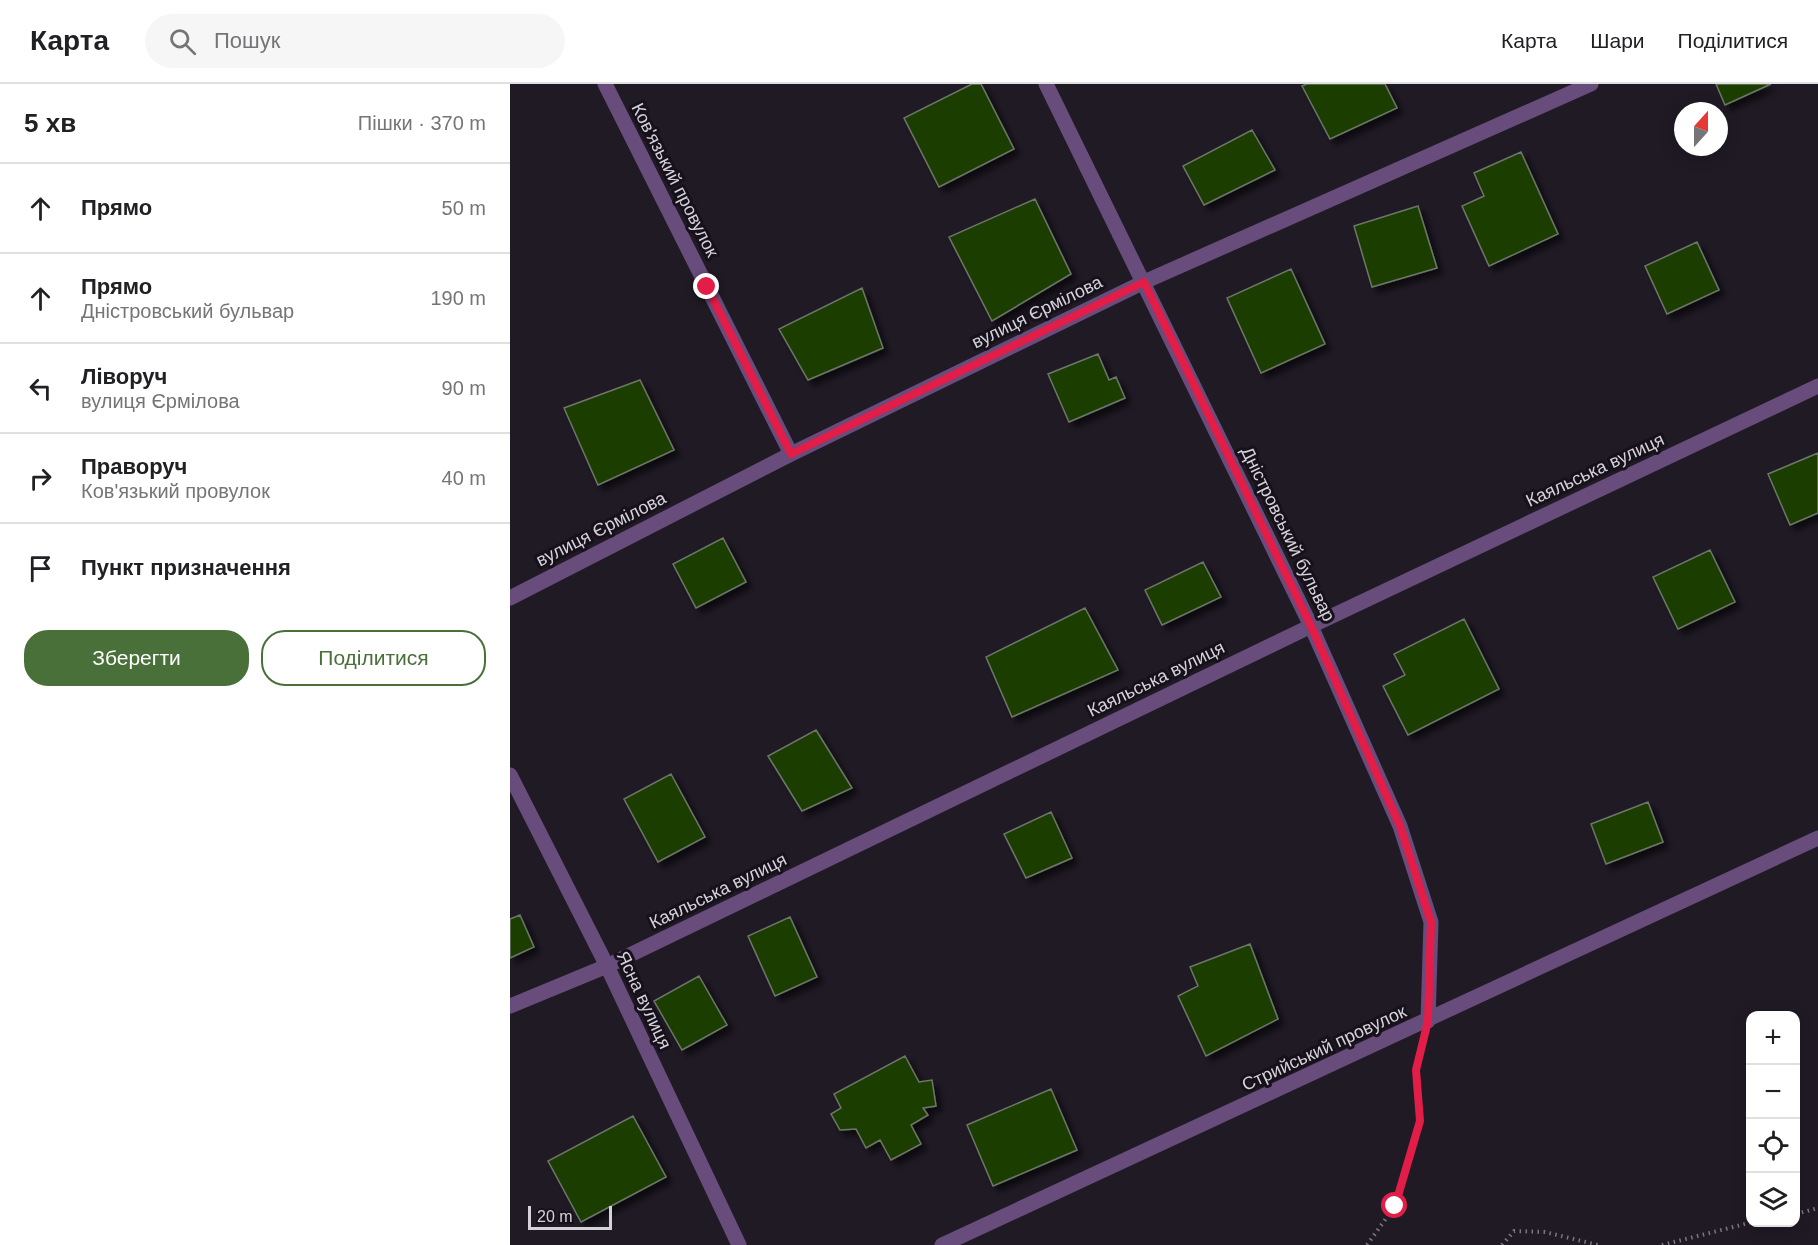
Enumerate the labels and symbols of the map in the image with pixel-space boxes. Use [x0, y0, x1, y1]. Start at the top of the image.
street label: Ков'язький провулок [628, 100, 723, 260]
north arrow [1674, 102, 1728, 156]
street label: вулиця Єрмілова [968, 271, 1106, 352]
route end [693, 273, 719, 299]
street label: Каяльська вулиця [1523, 429, 1667, 511]
street label: Дністровський бульвар [1237, 443, 1339, 625]
street label: вулиця Єрмілова [533, 487, 670, 570]
street label: Каяльська вулиця [1084, 637, 1228, 721]
street label: Каяльська вулиця [646, 849, 790, 933]
street label: Ясна вулиця [613, 948, 675, 1052]
street label: Стрийський провулок [1239, 1001, 1409, 1095]
route start [1381, 1192, 1407, 1218]
scale bar [528, 1203, 612, 1230]

